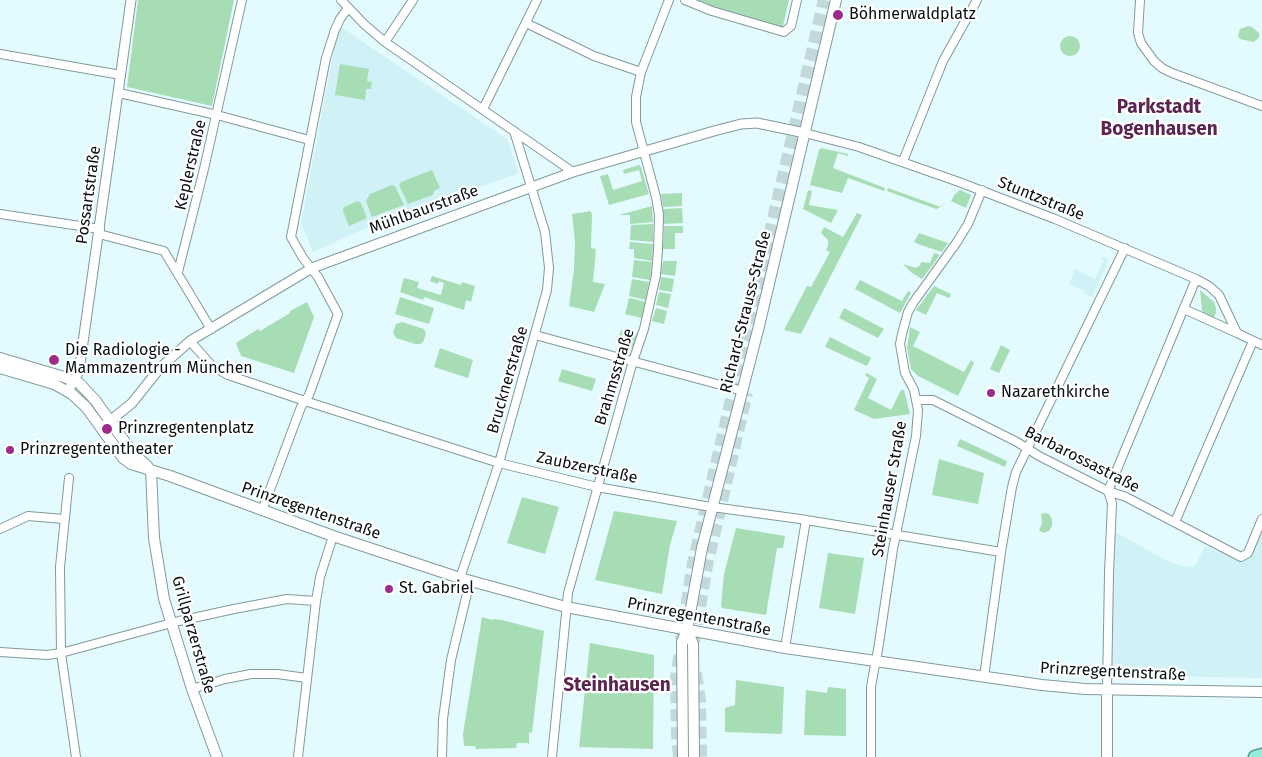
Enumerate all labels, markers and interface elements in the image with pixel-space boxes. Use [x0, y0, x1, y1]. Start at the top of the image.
place label: Böhmerwaldplatz [849, 5, 976, 25]
marker: Böhmerwaldplatz [831, 8, 845, 22]
district label: Parkstadt Bogenhausen [1100, 97, 1218, 141]
street label: Keplerstraße [171, 118, 211, 212]
street label: Possartstraße [73, 145, 105, 245]
street label: Stuntzstraße [995, 173, 1087, 225]
street label: Mühlbaurstraße [367, 181, 481, 239]
street label: Richard-Strauss-Straße [717, 229, 775, 395]
street label: Brucknerstraße [483, 324, 533, 436]
street label: Brahmsstraße [591, 326, 639, 428]
place label: Die Radiologie - Mammazentrum München [65, 341, 253, 379]
marker: Die Radiologie - Mammazentrum München [47, 353, 61, 367]
place label: Nazarethkirche [1001, 383, 1110, 403]
marker: Nazarethkirche [985, 387, 997, 399]
place label: Prinzregentenplatz [118, 419, 254, 439]
street label: Steinhauser Straße [869, 419, 911, 559]
marker: Prinzregentenplatz [100, 422, 114, 436]
street label: Barbarossastraße [1021, 423, 1143, 497]
place label: Prinzregententheater [20, 440, 173, 460]
marker: Prinzregententheater [4, 444, 16, 456]
street label: Zaubzerstraße [535, 448, 639, 488]
street label: Prinzregentenstraße [239, 478, 383, 544]
street label: Grillparzerstraße [167, 574, 219, 696]
place label: St. Gabriel [399, 579, 474, 599]
marker: St. Gabriel [383, 583, 395, 595]
street label: Prinzregentenstraße [626, 594, 772, 640]
street label: Prinzregentenstraße [1040, 659, 1186, 685]
district label: Steinhausen [563, 675, 671, 697]

